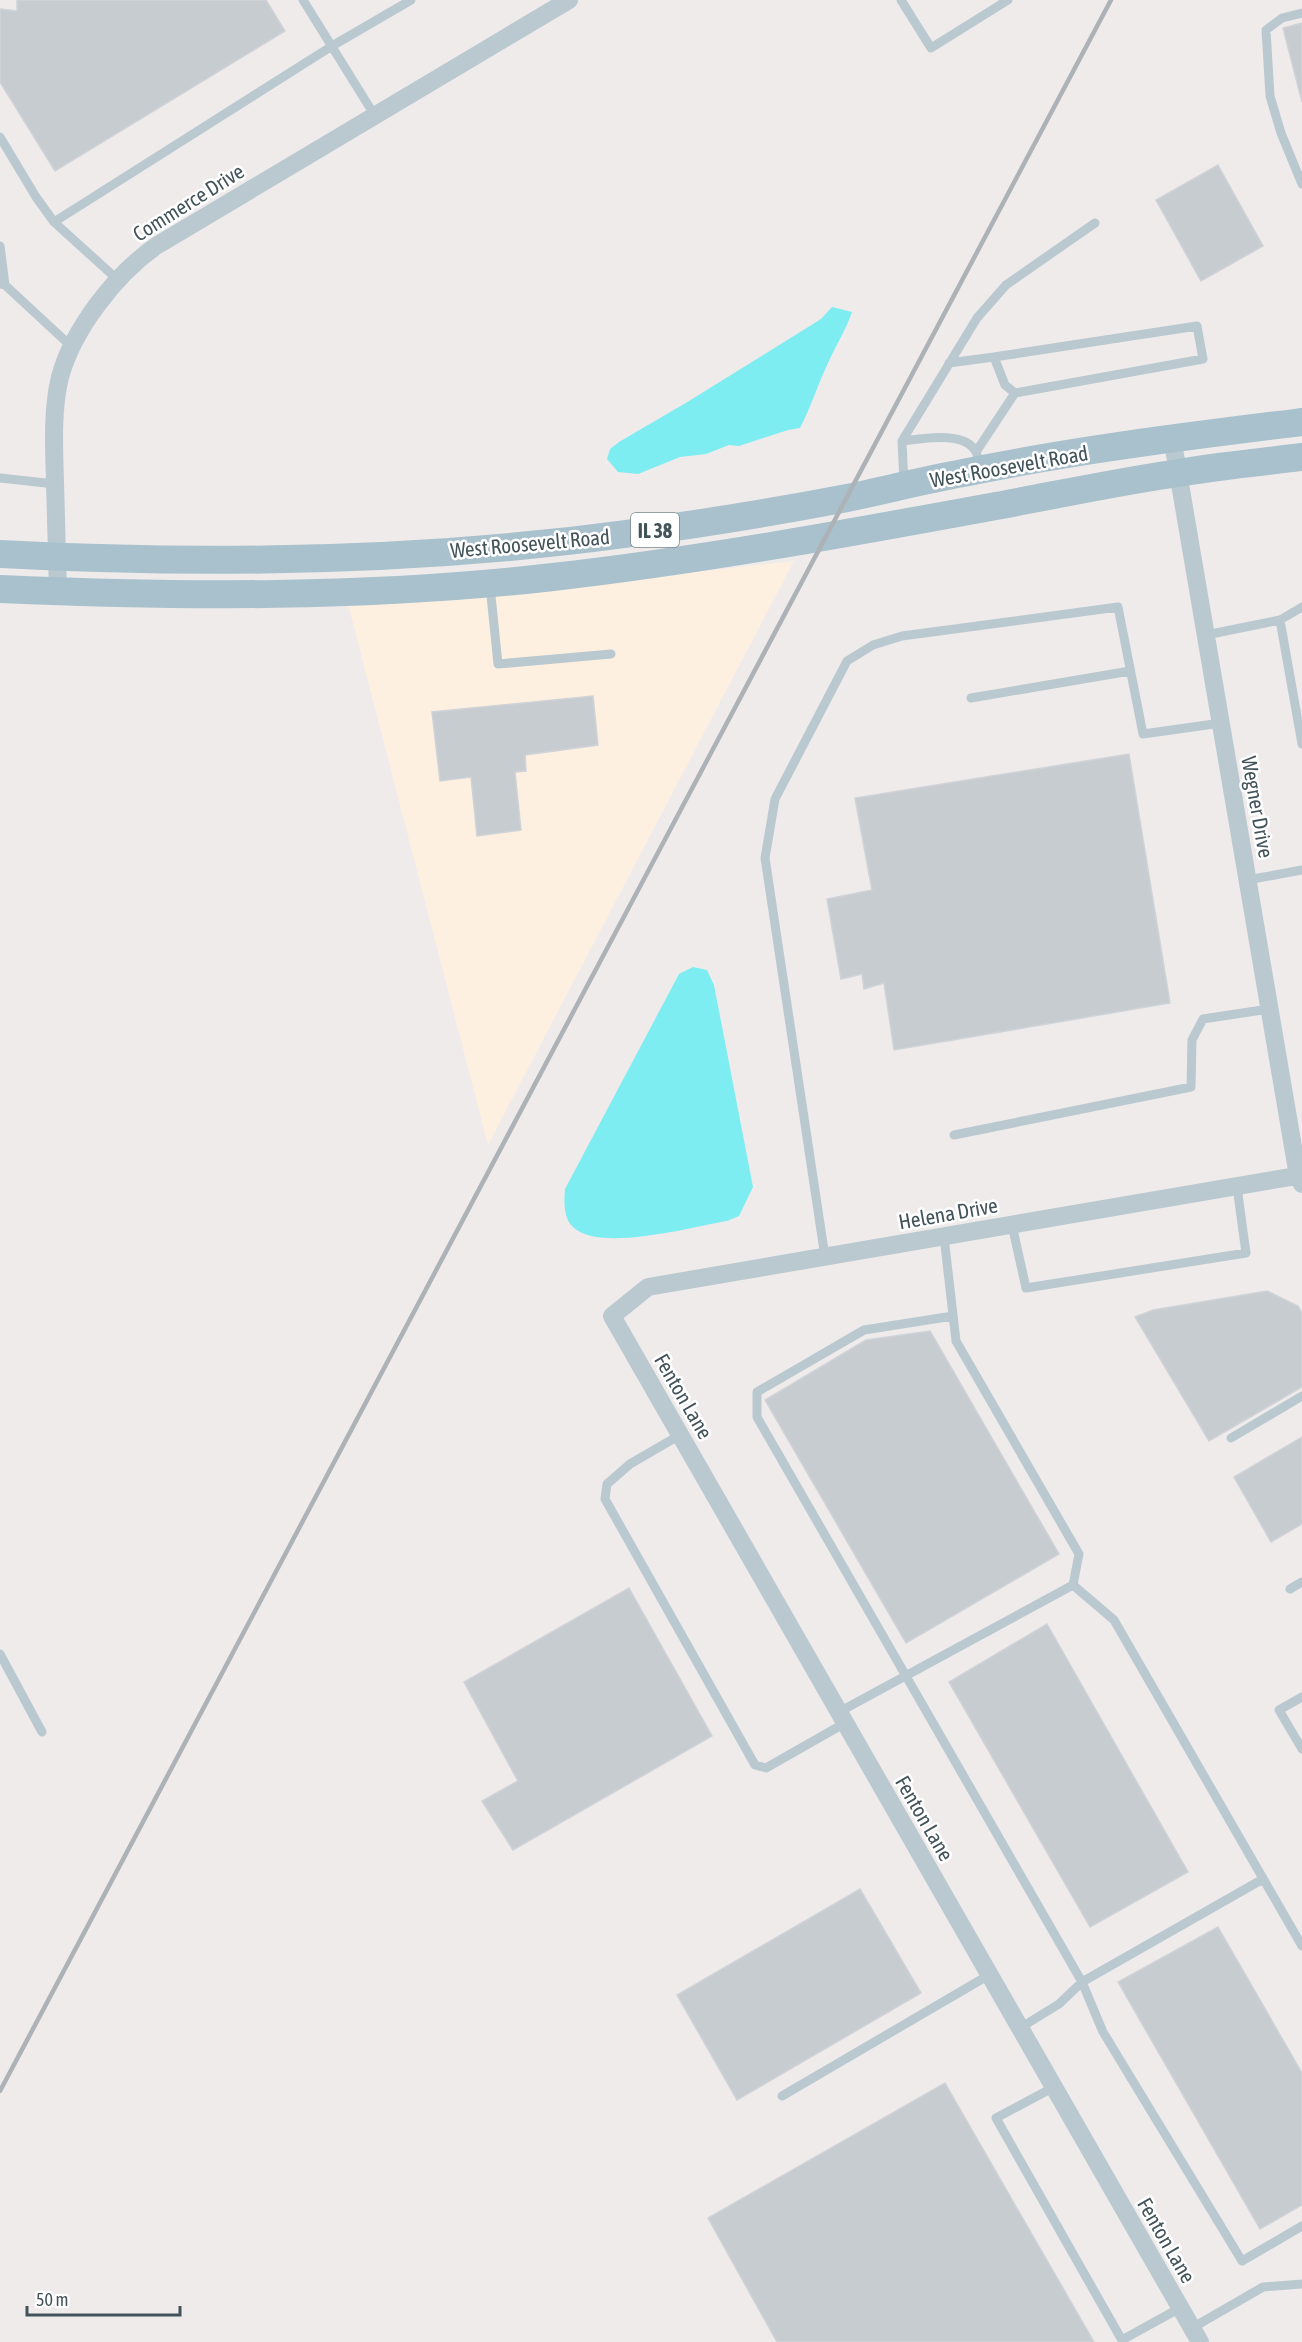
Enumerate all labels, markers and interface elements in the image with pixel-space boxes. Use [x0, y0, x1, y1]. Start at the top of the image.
street label: Commerce Drive [128, 158, 248, 246]
street label: West Roosevelt Road [928, 440, 1090, 492]
road number: IL 38 [631, 513, 679, 547]
street label: West Roosevelt Road [449, 524, 611, 562]
street label: Wegner Drive [1237, 754, 1279, 860]
street label: Helena Drive [897, 1192, 999, 1234]
street label: Fenton Lane [650, 1349, 718, 1443]
street label: Fenton Lane [891, 1771, 959, 1865]
street label: Fenton Lane [1133, 2193, 1201, 2287]
scale bar [27, 2279, 180, 2317]
text: 50 m [36, 2289, 68, 2310]

